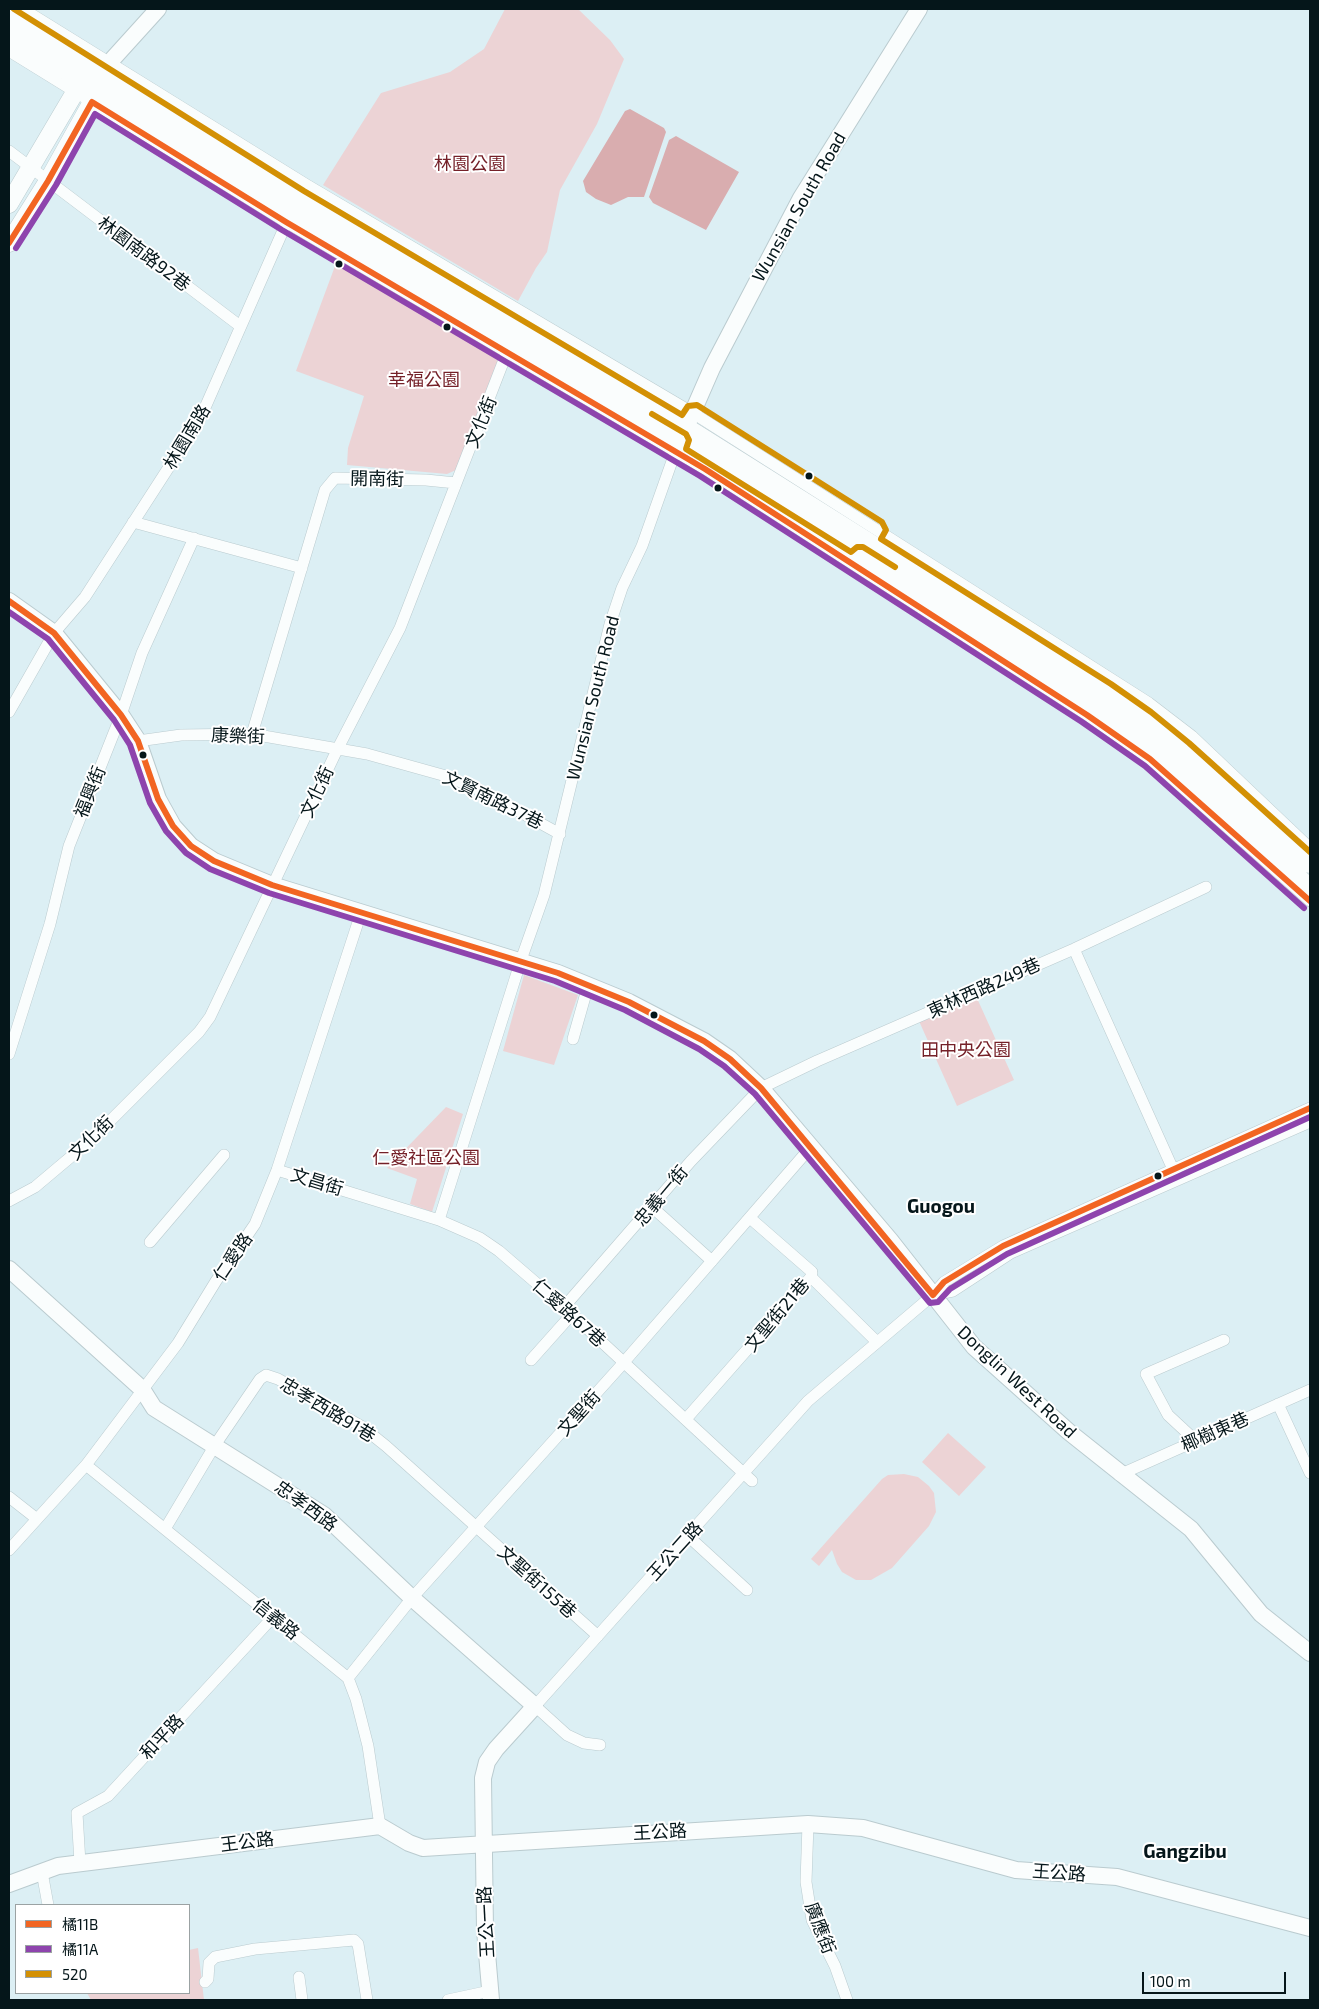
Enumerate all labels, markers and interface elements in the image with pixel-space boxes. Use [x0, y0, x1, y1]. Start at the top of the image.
street label: Wunsian South Road [747, 128, 851, 286]
park label: 林園公園 [434, 153, 506, 175]
street label: 林園南路92巷 [93, 212, 195, 296]
unlabelled marker [334, 259, 344, 269]
unlabelled marker [442, 322, 452, 332]
park label: 幸福公園 [388, 369, 460, 391]
street label: 文化街 [461, 393, 501, 451]
street label: 林園南路 [159, 401, 215, 473]
street label: 開南街 [350, 468, 404, 490]
unlabelled marker [804, 471, 814, 481]
unlabelled marker [713, 483, 723, 493]
street label: Wunsian South Road [562, 613, 624, 783]
street label: 康樂街 [211, 724, 265, 748]
unlabelled marker [138, 750, 148, 760]
street label: 福興街 [70, 763, 110, 821]
street label: 文化街 [296, 763, 338, 821]
street label: 文賢南路37巷 [439, 766, 547, 834]
street label: 東林西路249巷 [924, 953, 1044, 1023]
unlabelled marker [649, 1010, 659, 1020]
park label: 田中央公園 [921, 1039, 1011, 1061]
street label: 文化街 [64, 1111, 118, 1165]
park label: 仁愛社區公園 [372, 1147, 480, 1169]
street label: 忠義一街 [630, 1161, 692, 1231]
street label: 文昌街 [288, 1164, 346, 1200]
unlabelled marker [1153, 1171, 1163, 1181]
district label: Guogou [907, 1196, 975, 1218]
street label: 仁愛路 [209, 1229, 257, 1285]
street label: 仁愛路67巷 [528, 1274, 610, 1352]
street label: 文聖街21巷 [740, 1274, 814, 1356]
street label: Donglin West Road [953, 1321, 1081, 1443]
street label: 忠孝西路91巷 [276, 1373, 380, 1447]
street label: 文聖街 [553, 1386, 605, 1440]
street label: 椰樹東巷 [1178, 1407, 1252, 1457]
street label: 忠孝西路 [271, 1476, 341, 1536]
street label: 王公二路 [643, 1517, 707, 1585]
street label: 文聖街155巷 [493, 1541, 581, 1623]
street label: 信義路 [248, 1594, 304, 1644]
street label: 和平路 [136, 1710, 188, 1764]
street label: 王公路 [632, 1820, 688, 1844]
street label: 王公路 [219, 1828, 275, 1856]
district label: Gangzibu [1143, 1841, 1227, 1863]
street label: 王公路 [1031, 1860, 1087, 1886]
street label: 王公一路 [473, 1885, 499, 1959]
street label: 廣應街 [800, 1899, 840, 1957]
legend [15, 1904, 190, 1994]
text: 橘11B [62, 1915, 98, 1933]
text: 橘11A [62, 1940, 98, 1958]
scale bar [1144, 1962, 1288, 1994]
text: 520 [62, 1965, 88, 1983]
text: 100 m [1150, 1972, 1191, 1990]

